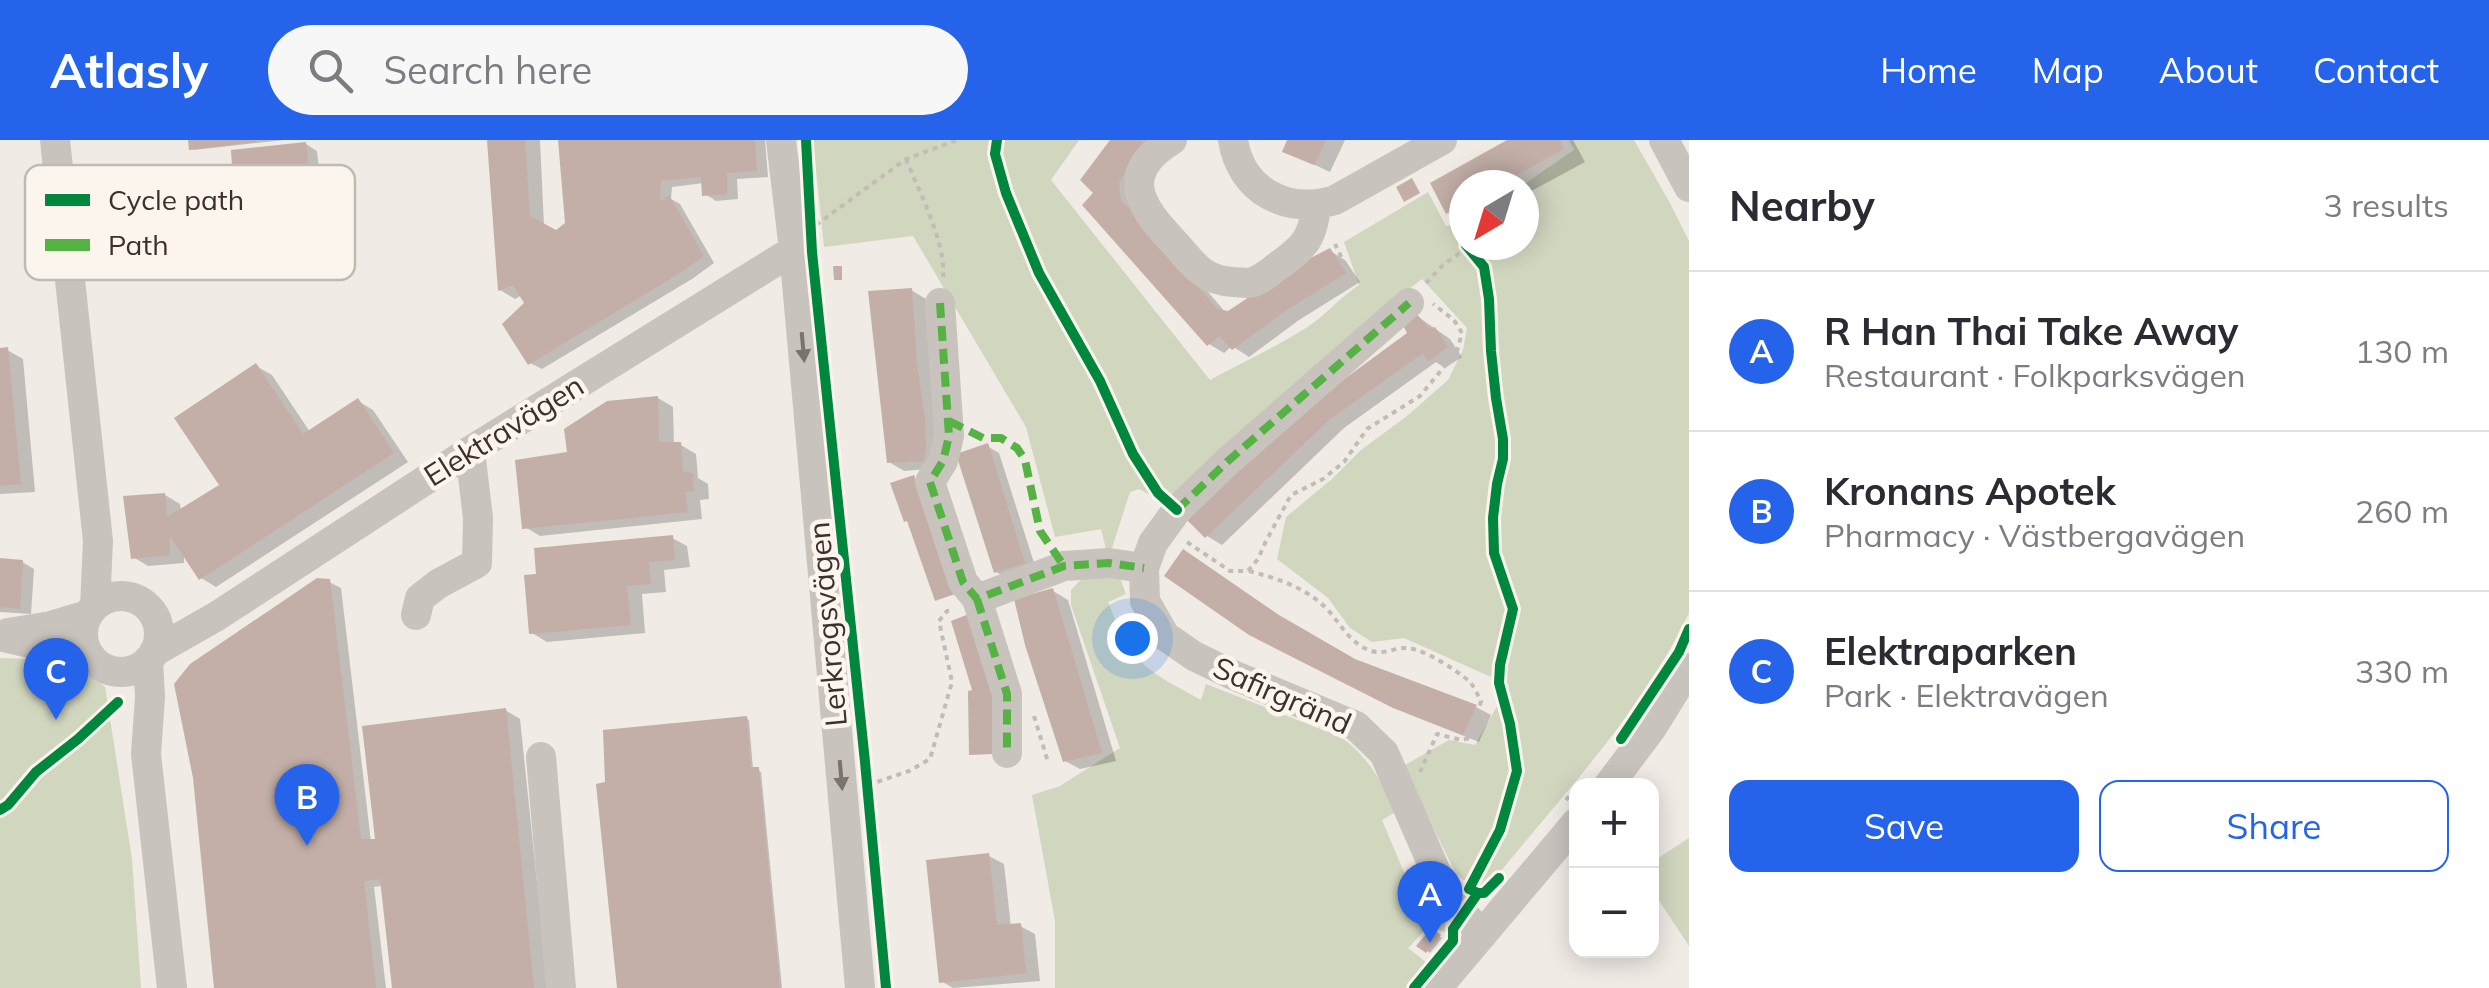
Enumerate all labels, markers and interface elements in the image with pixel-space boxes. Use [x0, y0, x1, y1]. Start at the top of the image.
search box [268, 25, 968, 115]
text: Atlasly [50, 40, 208, 100]
icon: search [303, 43, 358, 98]
text: Search here [383, 46, 592, 94]
text: Home [1880, 48, 1977, 92]
text: Map [2032, 48, 2104, 92]
text: About [2159, 48, 2258, 92]
text: Contact [2313, 48, 2439, 92]
legend [25, 165, 355, 280]
north arrow [1449, 170, 1539, 260]
text: Nearby [1729, 179, 1875, 232]
text: Cycle path [108, 182, 244, 217]
text: 3 results [2324, 185, 2449, 225]
text: Path [108, 227, 169, 262]
text: R Han Thai Take Away [1824, 307, 2238, 355]
one-way arrow [795, 331, 811, 363]
text: A [1749, 331, 1774, 371]
text: 130 m [2355, 331, 2449, 371]
text: Restaurant · Folkparksvägen [1824, 355, 2246, 395]
street label: Elektravägen [417, 366, 590, 494]
text: Kronans Apotek [1824, 467, 2116, 515]
text: B [1750, 491, 1773, 531]
text: 260 m [2355, 491, 2449, 531]
text: Pharmacy · Västbergavägen [1824, 515, 2245, 555]
street label: Lerkrogsvägen [799, 520, 855, 728]
your location [1107, 613, 1158, 664]
text: Elektraparken [1824, 627, 2077, 675]
pin: C [23, 638, 88, 720]
street label: Safirgränd [1207, 648, 1357, 742]
text: C [1751, 651, 1772, 691]
text: 330 m [2355, 651, 2449, 691]
text: Park · Elektravägen [1824, 675, 2109, 715]
one-way arrow [834, 760, 850, 792]
pin: B [274, 764, 340, 846]
map controls [1569, 778, 1659, 958]
button: + [1569, 778, 1659, 868]
button: Save [1729, 780, 2079, 872]
button: Share [2099, 780, 2449, 872]
pin: A [1398, 860, 1462, 943]
button: − [1569, 868, 1659, 958]

